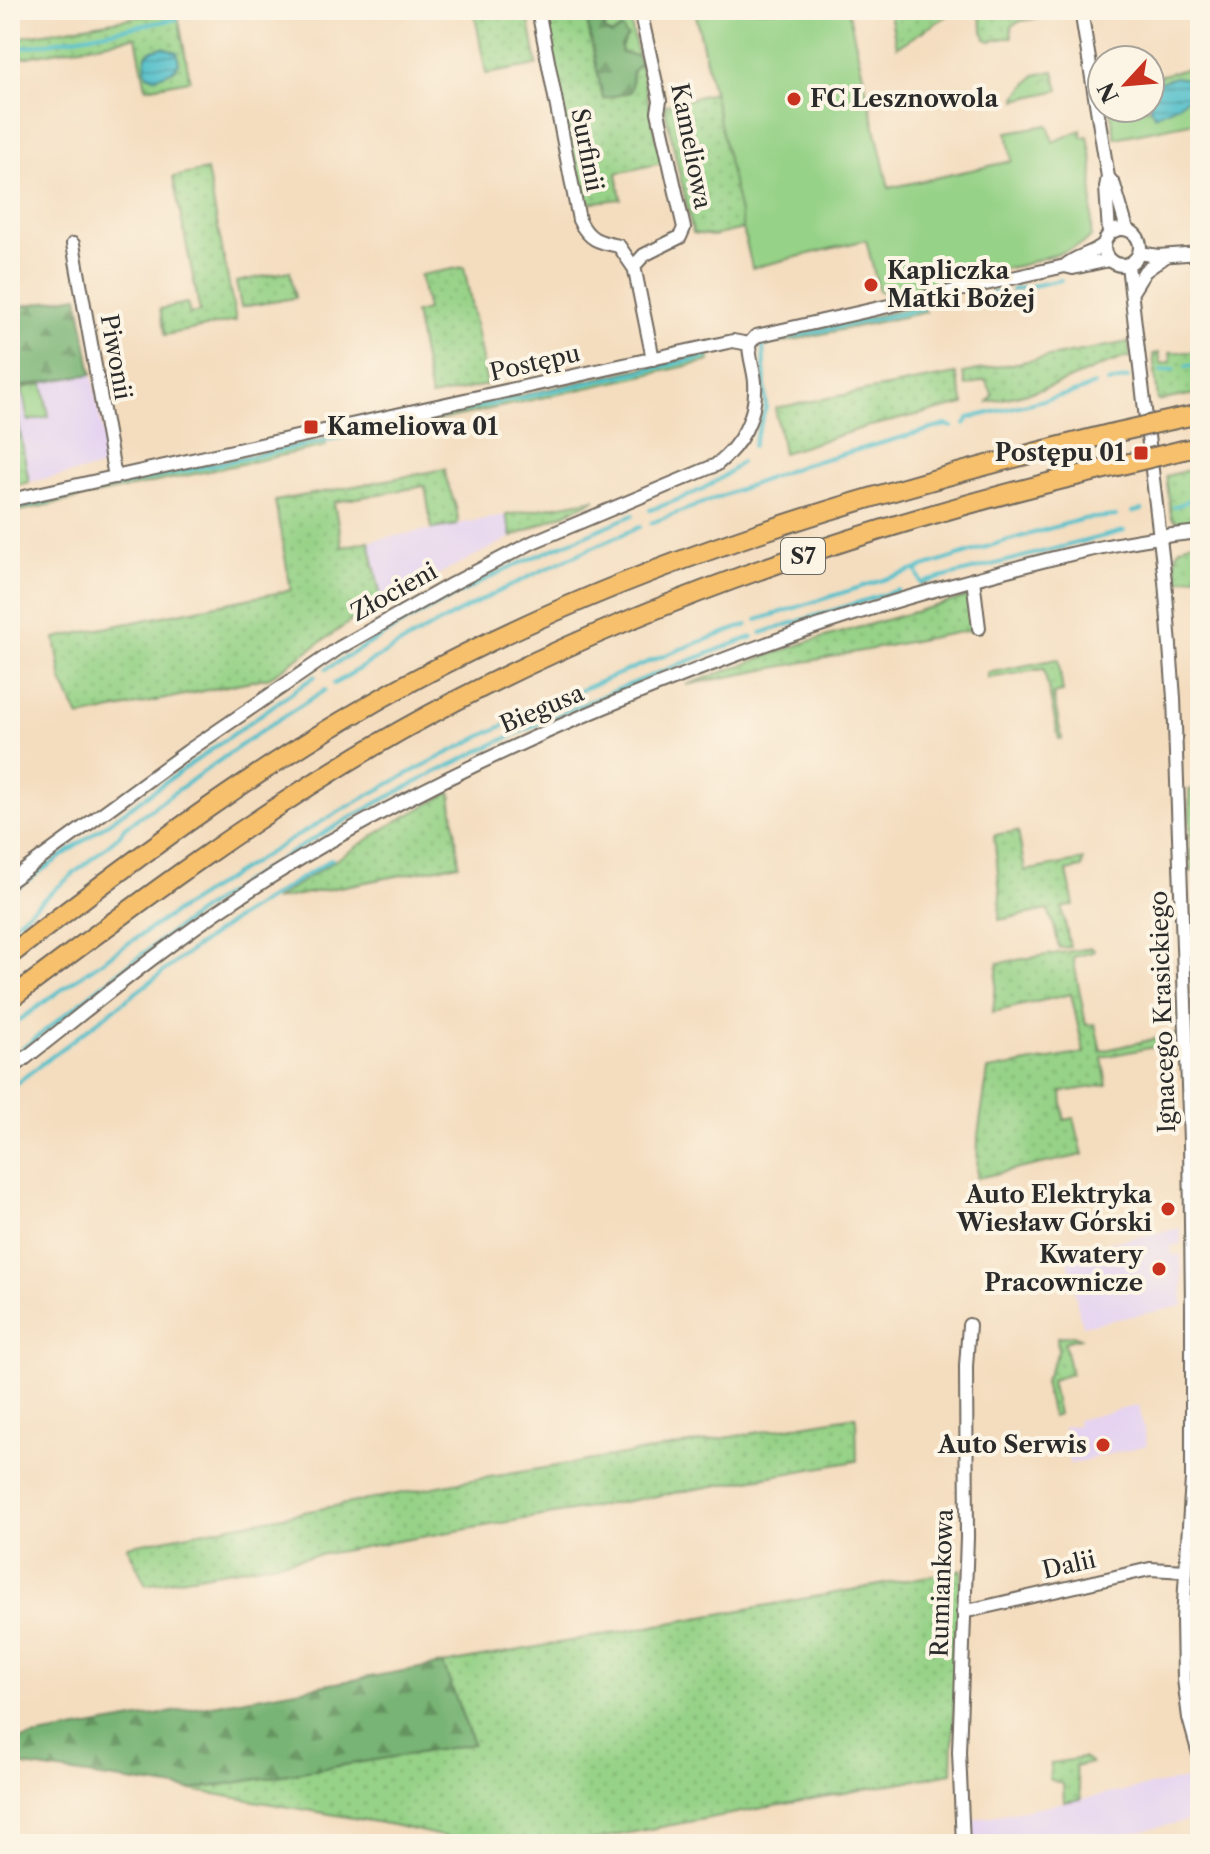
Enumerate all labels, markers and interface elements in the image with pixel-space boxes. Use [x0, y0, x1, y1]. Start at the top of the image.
north arrow [1086, 44, 1166, 124]
text: N [1092, 78, 1125, 107]
street label: Kameliowa [665, 81, 718, 212]
place label: FC Lesznowola [810, 84, 999, 113]
marker: FC Lesznowola [785, 90, 803, 108]
street label: Surfinii [565, 106, 610, 194]
place label: Kapliczka Matki Bożej [887, 256, 1035, 313]
marker: Kapliczka Matki Bożej [862, 276, 880, 294]
street label: Piwonii [95, 312, 138, 402]
street label: Postępu [487, 338, 583, 387]
place label: Kameliowa 01 [327, 412, 498, 441]
marker: Kameliowa 01 [302, 418, 320, 436]
place label: Postępu 01 [995, 438, 1125, 467]
marker: Postępu 01 [1132, 444, 1150, 462]
road number: S7 [781, 538, 825, 574]
street label: Złocieni [346, 556, 442, 627]
street label: Biegusa [496, 678, 588, 739]
street label: Ignacego Krasickiego [1144, 890, 1181, 1134]
place label: Auto Elektryka Wiesław Górski [956, 1180, 1153, 1237]
marker: Auto Elektryka Wiesław Górski [1159, 1200, 1177, 1218]
place label: Kwatery Pracownicze [984, 1240, 1144, 1297]
marker: Kwatery Pracownicze [1150, 1260, 1168, 1278]
place label: Auto Serwis [937, 1430, 1087, 1459]
marker: Auto Serwis [1094, 1436, 1112, 1454]
street label: Rumiankowa [924, 1508, 959, 1658]
street label: Dalii [1039, 1544, 1098, 1585]

